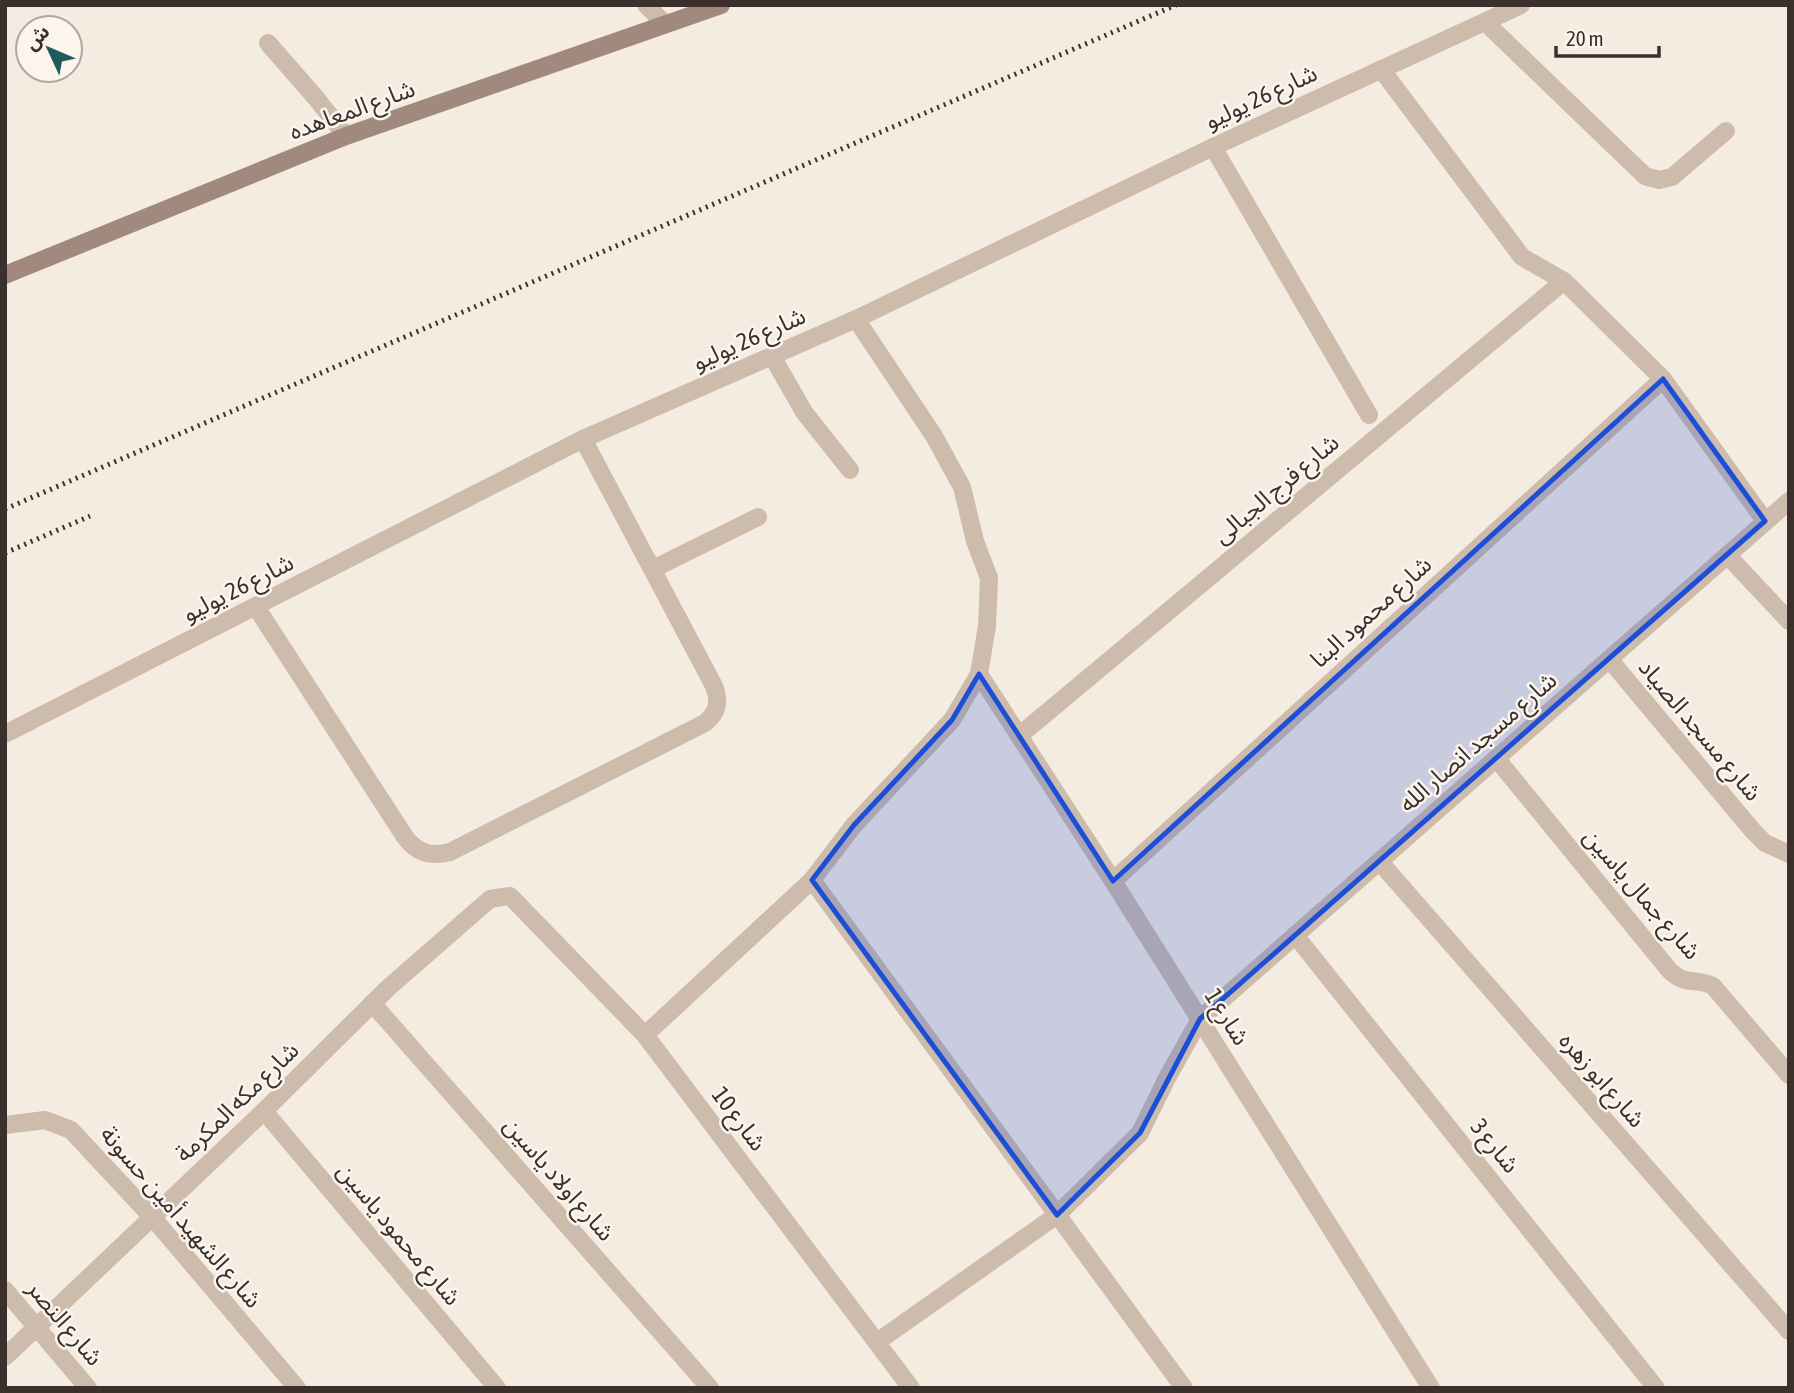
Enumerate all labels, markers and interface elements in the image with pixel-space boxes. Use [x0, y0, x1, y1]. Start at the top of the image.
north arrow [14, 14, 84, 84]
scale bar [1556, 14, 1659, 58]
text: ش [20, 20, 54, 54]
text: 20 m [1566, 26, 1604, 50]
street label: شارع 26 يوليو [1200, 59, 1323, 138]
street label: شارع المعاهده [285, 74, 420, 148]
street label: شارع 26 يوليو [688, 302, 811, 379]
street label: شارع فرج الجبالى [1208, 428, 1346, 552]
street label: شارع 26 يوليو [178, 548, 300, 631]
street label: شارع محمود البنا [1305, 550, 1439, 676]
street label: شارع مسجد الصياد [1630, 653, 1767, 809]
street label: شارع مسجد انصار الله [1394, 666, 1564, 820]
street label: شارع جمال ياسين [1575, 823, 1707, 967]
street label: شارع 1 [1196, 984, 1255, 1052]
street label: شارع ابو زهره [1551, 1027, 1651, 1135]
street label: شارع مكه المكرمة [169, 1036, 307, 1170]
street label: شارع 10 [704, 1082, 772, 1158]
street label: شارع اولاد ياسين [495, 1111, 620, 1249]
street label: شارع 3 [1462, 1113, 1525, 1181]
street label: شارع الشهيد أمين حسونة [92, 1119, 269, 1316]
street label: شارع محمود ياسين [329, 1157, 467, 1313]
street label: شارع النصر [18, 1274, 109, 1373]

